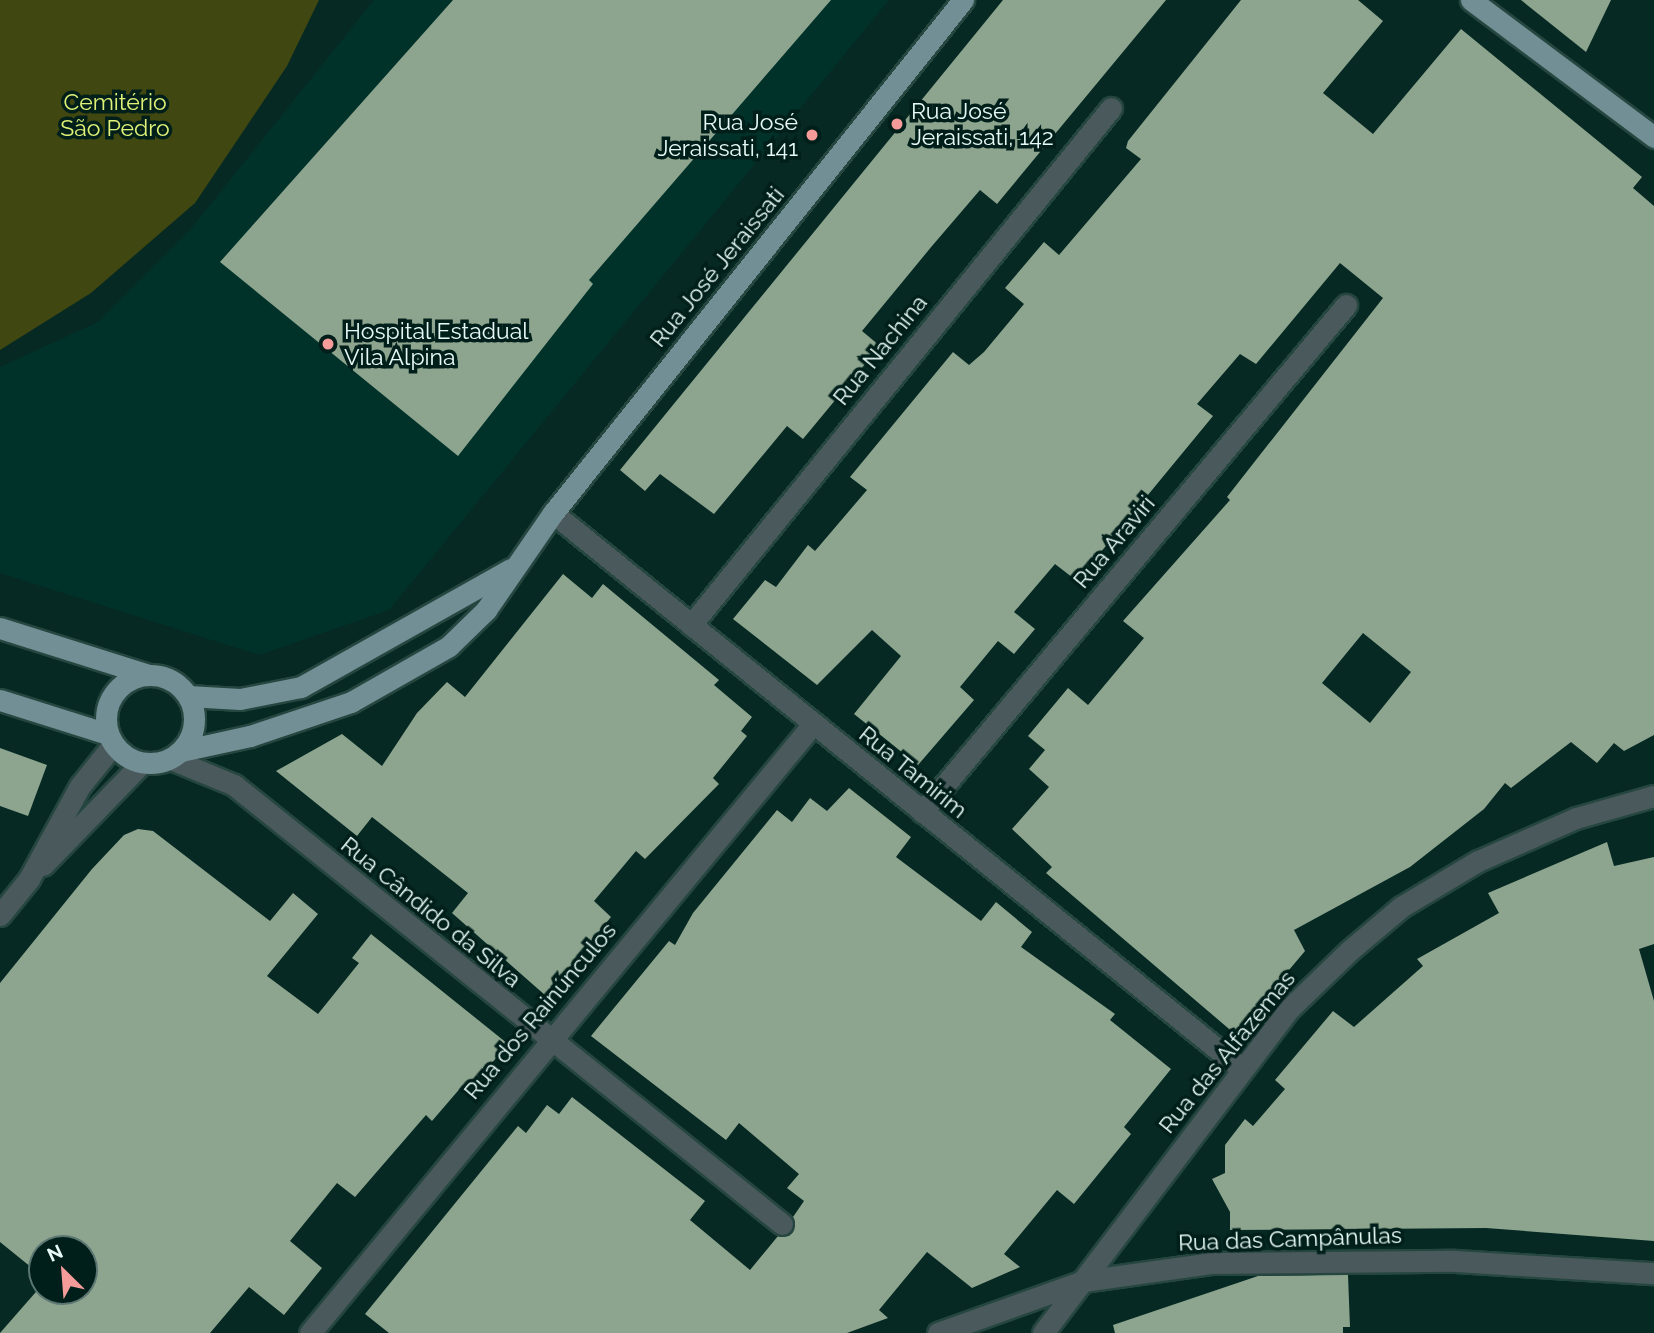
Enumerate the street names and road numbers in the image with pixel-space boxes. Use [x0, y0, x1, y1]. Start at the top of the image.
street label: Rua José Jeraissati [644, 181, 790, 353]
street label: Rua Nachina [827, 289, 933, 411]
street label: Rua Araviri [1067, 490, 1161, 594]
street label: Rua Tamirim [853, 720, 973, 824]
street label: Rua Cândido da Silva [335, 831, 527, 993]
street label: Rua dos Rainúnculos [458, 917, 622, 1105]
street label: Rua das Alfazemas [1153, 965, 1301, 1139]
street label: Rua das Campânulas [1178, 1221, 1402, 1257]

